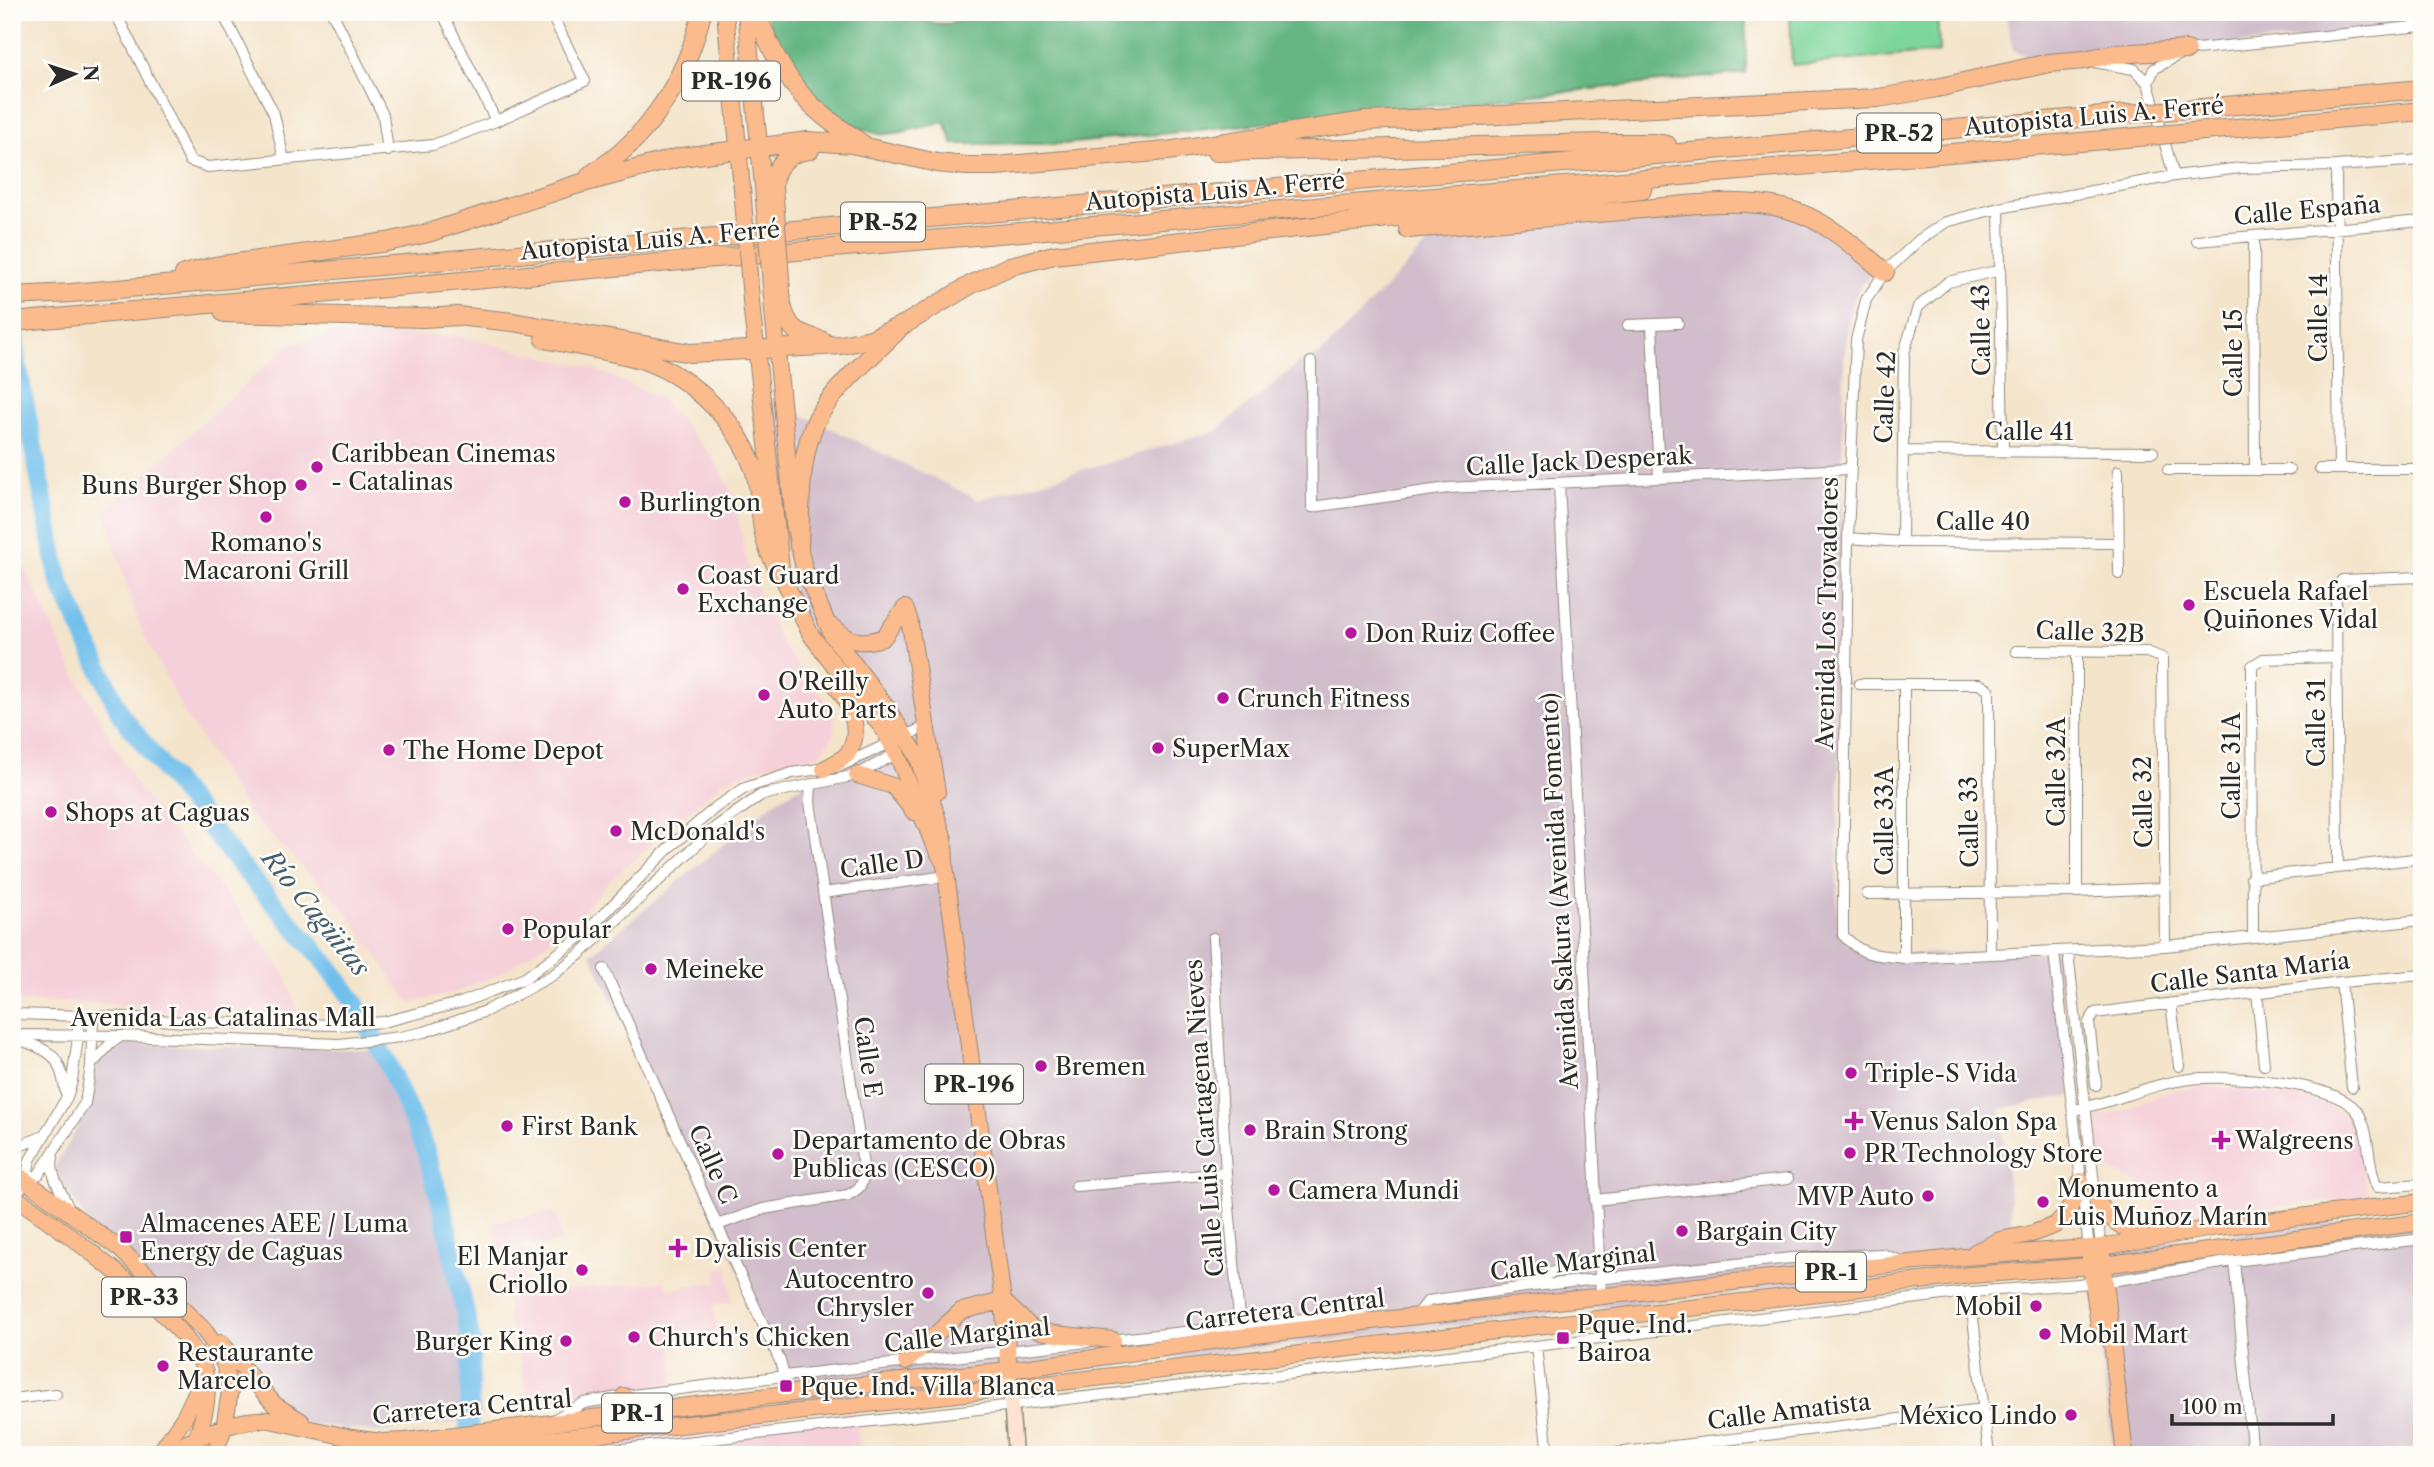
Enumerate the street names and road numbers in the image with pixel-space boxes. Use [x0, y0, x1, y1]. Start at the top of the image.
road number: PR-196 [682, 61, 780, 100]
street label: Autopista Luis A. Ferré [1962, 90, 2225, 142]
road number: PR-52 [1857, 114, 1941, 152]
street label: Autopista Luis A. Ferré [1083, 165, 1346, 217]
street label: Calle España [2232, 189, 2382, 231]
road number: PR-52 [841, 202, 925, 242]
street label: Autopista Luis A. Ferré [518, 214, 781, 266]
street label: Calle 14 [2304, 273, 2333, 363]
street label: Calle 43 [1966, 284, 1996, 376]
street label: Calle 15 [2219, 309, 2248, 397]
street label: Calle 42 [1869, 350, 1901, 444]
street label: Calle 41 [1984, 417, 2074, 446]
street label: Calle Jack Desperak [1465, 441, 1694, 481]
street label: Avenida Los Trovadores [1810, 476, 1844, 751]
street label: Calle 40 [1936, 507, 2030, 536]
street label: Calle 32B [2035, 616, 2145, 648]
street label: Calle 31 [2302, 679, 2331, 767]
street label: Avenida Sakura (Avenida Fomento) [1534, 692, 1584, 1091]
street label: Calle 31A [2217, 711, 2246, 820]
street label: Calle 32A [2042, 716, 2071, 827]
street label: Calle 32 [2128, 756, 2158, 848]
street label: Calle 33A [1870, 765, 1899, 876]
street label: Calle 33 [1954, 776, 1984, 868]
street label: Calle D [838, 844, 926, 884]
street label: Calle Santa María [2148, 945, 2352, 999]
street label: Calle Luis Cartagena Nieves [1178, 958, 1230, 1278]
street label: Avenida Las Catalinas Mall [69, 1003, 376, 1032]
street label: Calle E [848, 1014, 888, 1100]
road number: PR-196 [925, 1064, 1023, 1104]
street label: Calle C [683, 1120, 743, 1208]
street label: Calle Marginal [1488, 1237, 1658, 1287]
road number: PR-1 [1796, 1252, 1866, 1292]
road number: PR-33 [102, 1278, 186, 1316]
street label: Carretera Central [1184, 1283, 1386, 1337]
street label: Calle Marginal [883, 1312, 1051, 1358]
street label: Carretera Central [371, 1384, 573, 1430]
street label: Calle Amatista [1706, 1387, 1873, 1435]
road number: PR-1 [602, 1394, 672, 1432]

